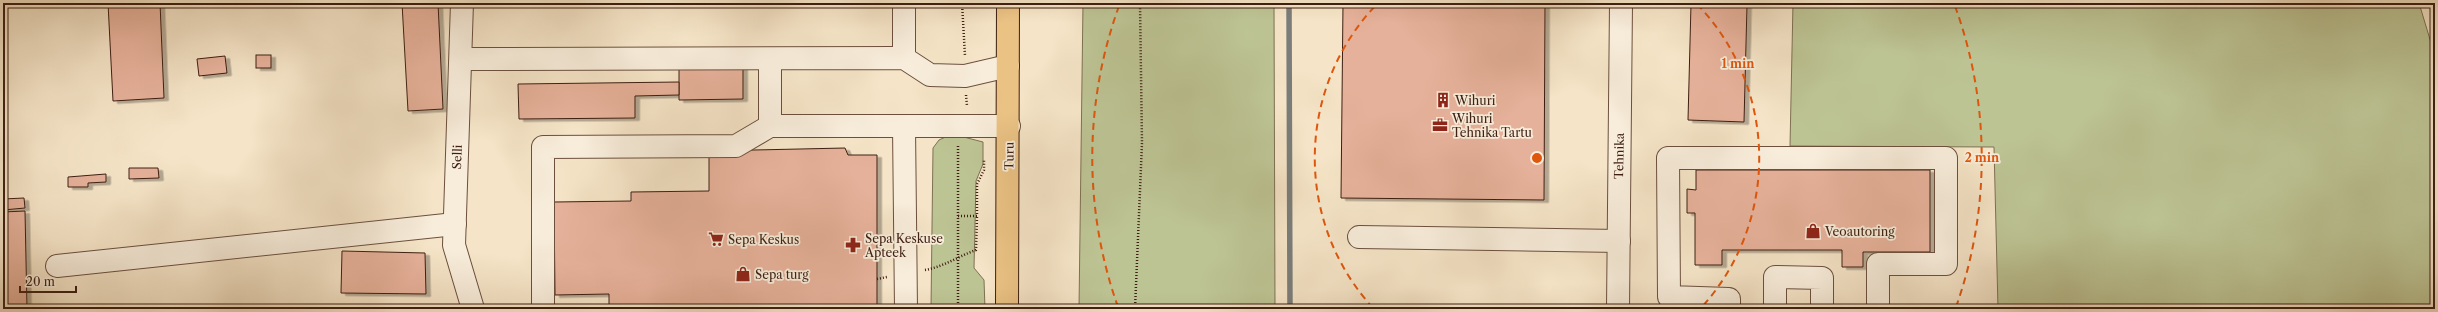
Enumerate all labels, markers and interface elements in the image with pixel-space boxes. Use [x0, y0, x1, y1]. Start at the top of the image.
text: 1 min [1722, 56, 1755, 71]
building icon: Wihuri [1434, 91, 1452, 109]
place label: Wihuri [1454, 93, 1496, 108]
place label: Wihuri Tehnika Tartu [1451, 111, 1532, 140]
office icon: Wihuri Tehnika Tartu [1431, 116, 1449, 134]
street label: Tehnika [1611, 132, 1627, 179]
street label: Turu [1001, 141, 1017, 170]
street label: Selli [449, 144, 465, 170]
text: 2 min [1965, 150, 2000, 165]
centre of rings [1530, 151, 1544, 165]
shop icon: Veoautoring [1804, 222, 1822, 240]
place label: Veoautoring [1824, 224, 1895, 239]
supermarket icon: Sepa Keskus [707, 230, 725, 248]
place label: Sepa Keskuse Apteek [864, 231, 943, 260]
place label: Sepa Keskus [728, 232, 799, 247]
pharmacy icon: Sepa Keskuse Apteek [844, 236, 862, 254]
shop icon: Sepa turg [734, 265, 752, 283]
place label: Sepa turg [755, 267, 809, 282]
scale bar [20, 268, 76, 294]
text: 20 m [26, 274, 55, 289]

